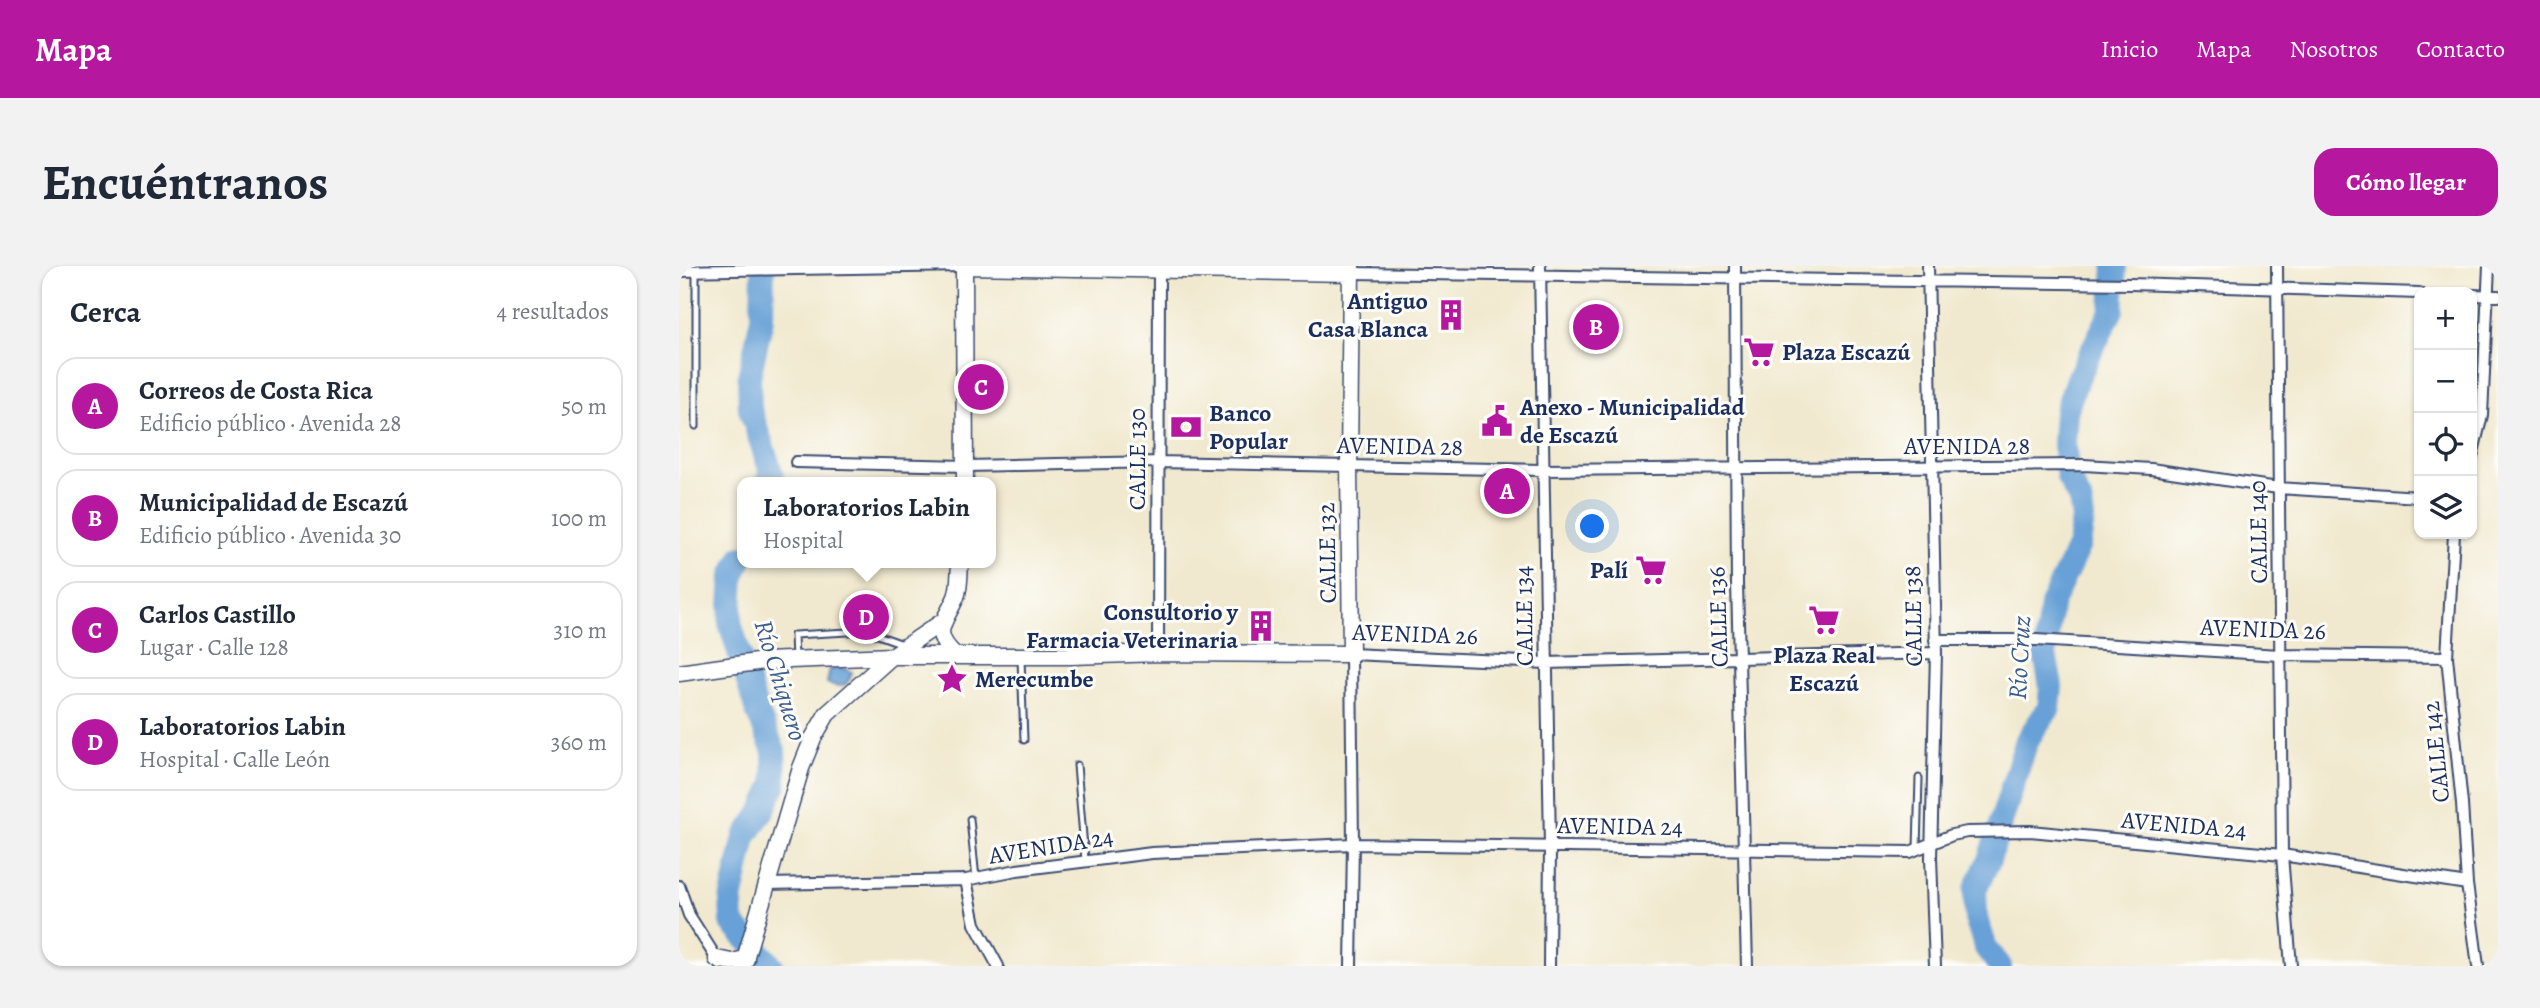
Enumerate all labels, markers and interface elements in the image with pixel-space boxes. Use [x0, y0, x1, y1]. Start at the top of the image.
text: Mapa [35, 27, 112, 72]
text: Inicio [2101, 33, 2158, 65]
text: Mapa [2196, 33, 2251, 65]
text: Nosotros [2289, 33, 2378, 65]
text: Contacto [2416, 33, 2505, 65]
button: Cómo llegar [2314, 148, 2498, 216]
text: Encuéntranos [42, 149, 328, 216]
place label: Antiguo Casa Blanca [1308, 285, 1428, 345]
map controls [2414, 287, 2477, 539]
button: + [2414, 287, 2477, 350]
text: Cerca [70, 292, 141, 332]
text: 4 resultados [496, 296, 609, 327]
building icon: Antiguo Casa Blanca [1434, 298, 1468, 332]
pin: B [1573, 301, 1619, 353]
supermarket icon: Plaza Escazú [1742, 335, 1776, 369]
place label: Plaza Escazú [1782, 336, 1911, 368]
button: − [2414, 350, 2477, 413]
pin: C [958, 361, 1004, 413]
text: Correos de Costa Rica [139, 373, 373, 408]
text: A [88, 391, 102, 422]
text: 50 m [561, 391, 607, 422]
place label: Anexo - Municipalidad de Escazú [1519, 391, 1745, 451]
place label: Banco Popular [1209, 397, 1288, 457]
public building icon: Anexo - Municipalidad de Escazú [1480, 404, 1514, 438]
text: Edificio público · Avenida 28 [139, 408, 401, 439]
street label: CALLE 130 [1121, 408, 1153, 510]
bank icon: Banco Popular [1169, 410, 1203, 444]
button: locate [2414, 413, 2477, 476]
street label: AVENIDA 28 [1336, 429, 1463, 463]
street label: AVENIDA 28 [1903, 430, 2030, 462]
pin: A [1484, 465, 1530, 517]
button: layers [2414, 476, 2477, 539]
popup [737, 477, 996, 568]
street label: CALLE 140 [2241, 480, 2275, 584]
text: Municipalidad de Escazú [139, 485, 408, 520]
text: Laboratorios Labin [763, 490, 970, 525]
street label: CALLE 132 [1310, 502, 1344, 604]
text: B [88, 503, 102, 534]
text: 100 m [551, 503, 607, 534]
your location [1575, 509, 1609, 543]
text: Edificio público · Avenida 30 [139, 520, 401, 551]
text: Hospital [763, 525, 843, 556]
supermarket icon: Palí [1634, 553, 1668, 587]
place label: Palí [1590, 554, 1628, 586]
street label: CALLE 134 [1507, 565, 1541, 666]
street label: CALLE 138 [1896, 565, 1930, 667]
street label: CALLE 136 [1700, 566, 1736, 668]
pin: D [843, 591, 889, 643]
place label: Consultorio y Farmacia Veterinaria [1026, 596, 1239, 656]
text: Carlos Castillo [139, 597, 296, 632]
supermarket icon: Plaza Real Escazú [1807, 603, 1841, 637]
building icon: Consultorio y Farmacia Veterinaria [1244, 609, 1278, 643]
street label: AVENIDA 26 [2199, 611, 2326, 647]
text: C [88, 615, 102, 646]
text: 310 m [554, 615, 607, 646]
water label: Río Chiquero [746, 615, 816, 745]
water label: Río Cruz [2000, 615, 2039, 701]
street label: AVENIDA 26 [1351, 616, 1478, 652]
text: Lugar · Calle 128 [139, 632, 289, 663]
place label: Plaza Real Escazú [1773, 639, 1876, 699]
place icon: Merecumbe [935, 662, 969, 696]
place label: Merecumbe [975, 663, 1094, 695]
street label: CALLE 142 [2415, 700, 2457, 804]
text: Laboratorios Labin [139, 709, 346, 744]
text: D [87, 727, 103, 758]
text: 360 m [551, 727, 607, 758]
text: Hospital · Calle León [139, 744, 330, 775]
street label: AVENIDA 24 [2119, 804, 2248, 846]
street label: AVENIDA 24 [1556, 809, 1683, 843]
street label: AVENIDA 24 [986, 820, 1116, 872]

